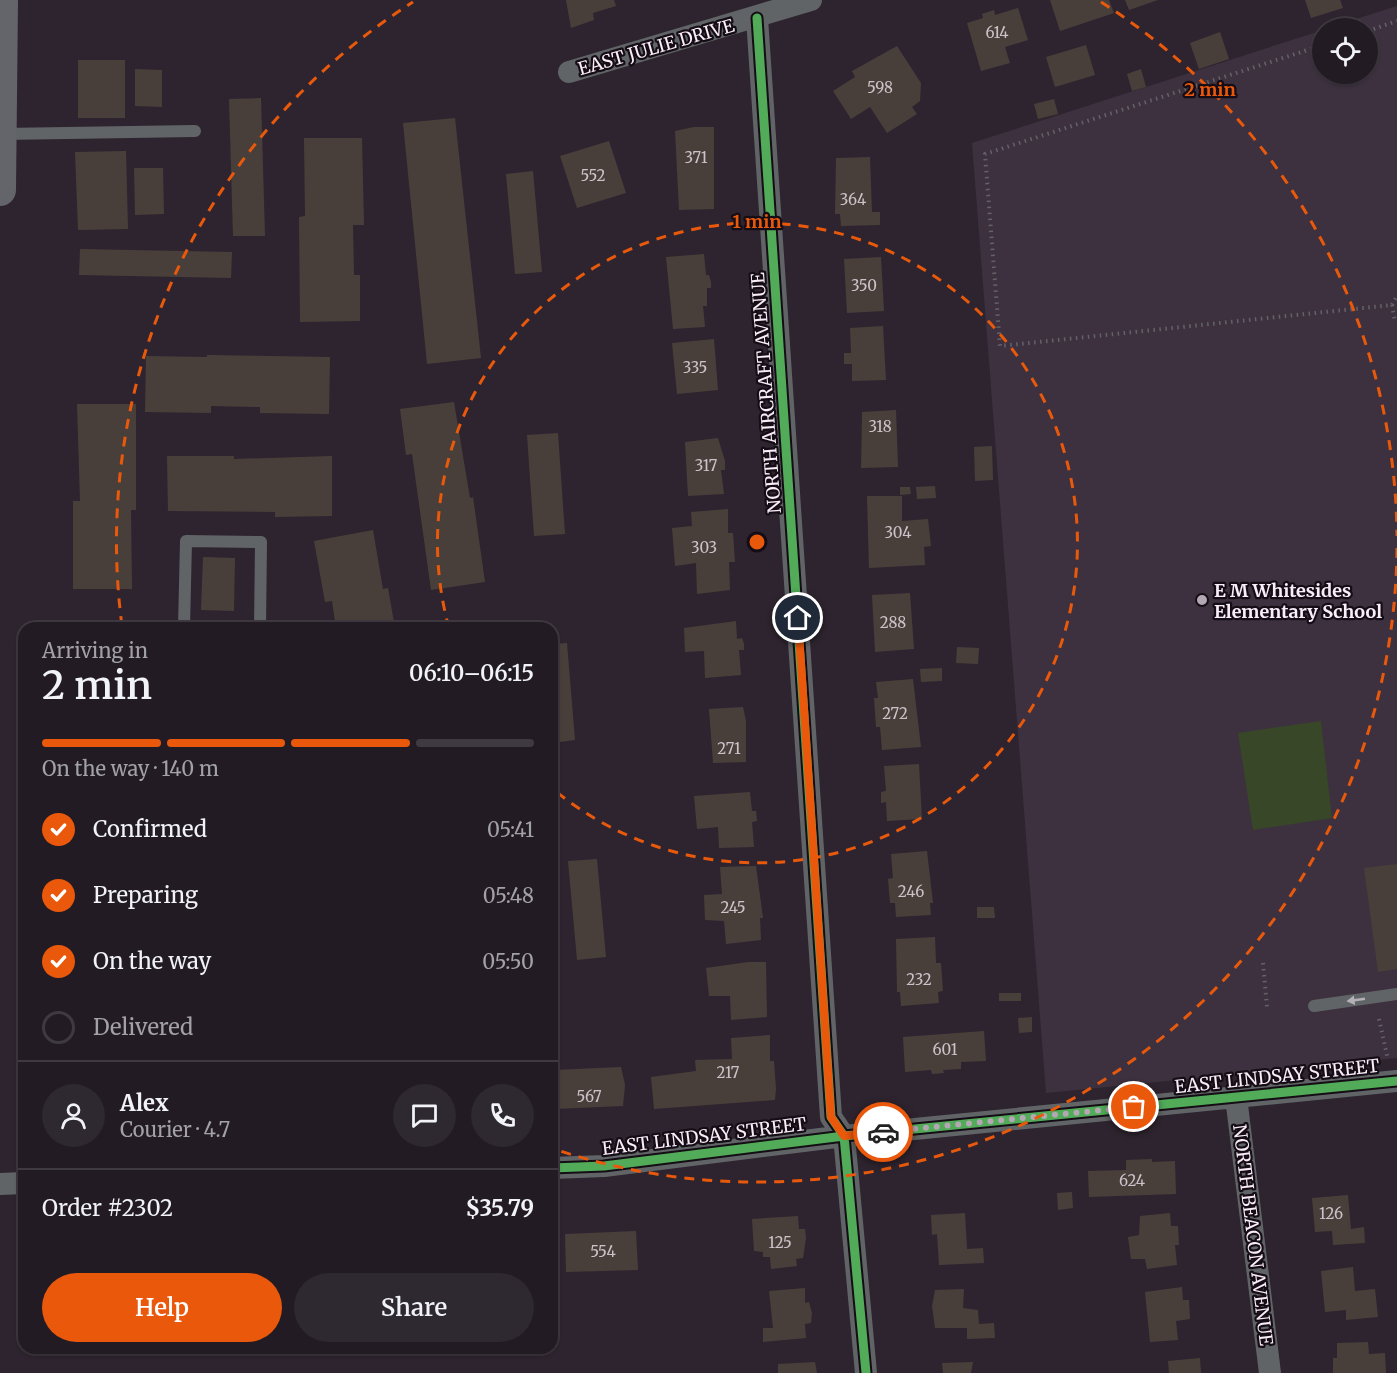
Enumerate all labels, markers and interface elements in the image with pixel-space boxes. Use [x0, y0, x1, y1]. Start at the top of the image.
street label: EAST JULIE DRIVE [575, 14, 737, 80]
map controls [1312, 18, 1378, 84]
button: locate [1312, 18, 1378, 84]
house number: 614 [985, 23, 1009, 42]
house number: 598 [867, 78, 893, 97]
text: 2 min [1184, 78, 1236, 101]
house number: 371 [684, 148, 708, 167]
house number: 552 [581, 166, 606, 185]
house number: 364 [840, 190, 866, 209]
text: 1 min [732, 210, 782, 233]
street label: NORTH AIRCRAFT AVENUE [746, 271, 786, 514]
house number: 350 [851, 276, 877, 295]
house number: 335 [683, 358, 707, 377]
house number: 318 [868, 417, 892, 436]
house number: 317 [695, 456, 718, 475]
house number: 304 [884, 523, 912, 542]
centre of rings [747, 532, 767, 552]
house number: 303 [691, 538, 717, 557]
place label: E M Whitesides Elementary School [1214, 579, 1382, 623]
pin [772, 592, 823, 643]
marker: E M Whitesides Elementary School [1195, 593, 1209, 607]
icon: home [781, 601, 814, 634]
house number: 288 [880, 613, 906, 632]
text: Arriving in [42, 638, 148, 663]
text: 06:10–06:15 [409, 659, 534, 687]
text: 2 min [42, 661, 152, 710]
house number: 272 [882, 704, 908, 723]
house number: 271 [717, 739, 741, 758]
text: On the way · 140 m [42, 756, 219, 781]
icon: check [42, 813, 75, 846]
text: Confirmed [93, 815, 207, 843]
text: 05:41 [487, 817, 534, 842]
icon: check [42, 879, 75, 912]
text: Preparing [93, 881, 198, 909]
house number: 246 [898, 882, 924, 901]
text: 05:48 [483, 883, 534, 908]
house number: 245 [720, 898, 746, 917]
icon: check [42, 945, 75, 978]
text: On the way [93, 947, 211, 975]
text: 05:50 [482, 949, 534, 974]
house number: 232 [906, 970, 932, 989]
one-way arrow [1346, 995, 1365, 1004]
text: Delivered [93, 1013, 193, 1041]
house number: 601 [933, 1040, 958, 1059]
street label: EAST LINDSAY STREET [1173, 1054, 1381, 1098]
house number: 217 [717, 1063, 740, 1082]
pin [1108, 1081, 1159, 1132]
button: person [42, 1084, 105, 1147]
button: chat [393, 1084, 456, 1147]
button: phone [471, 1084, 534, 1147]
house number: 567 [577, 1087, 602, 1106]
text: Alex [120, 1089, 169, 1117]
icon: bag [1117, 1090, 1150, 1123]
courier [853, 1102, 913, 1162]
street label: EAST LINDSAY STREET [600, 1112, 808, 1160]
icon: car [867, 1116, 900, 1149]
text: Courier · 4.7 [120, 1117, 230, 1142]
street label: NORTH BEACON AVENUE [1228, 1123, 1278, 1347]
house number: 624 [1119, 1171, 1145, 1190]
text: Order #2302 [42, 1194, 173, 1222]
text: $35.79 [466, 1194, 534, 1222]
house number: 126 [1319, 1204, 1343, 1223]
house number: 125 [768, 1233, 792, 1252]
house number: 554 [590, 1242, 616, 1261]
button: Help [42, 1273, 282, 1342]
button: Share [294, 1273, 534, 1342]

